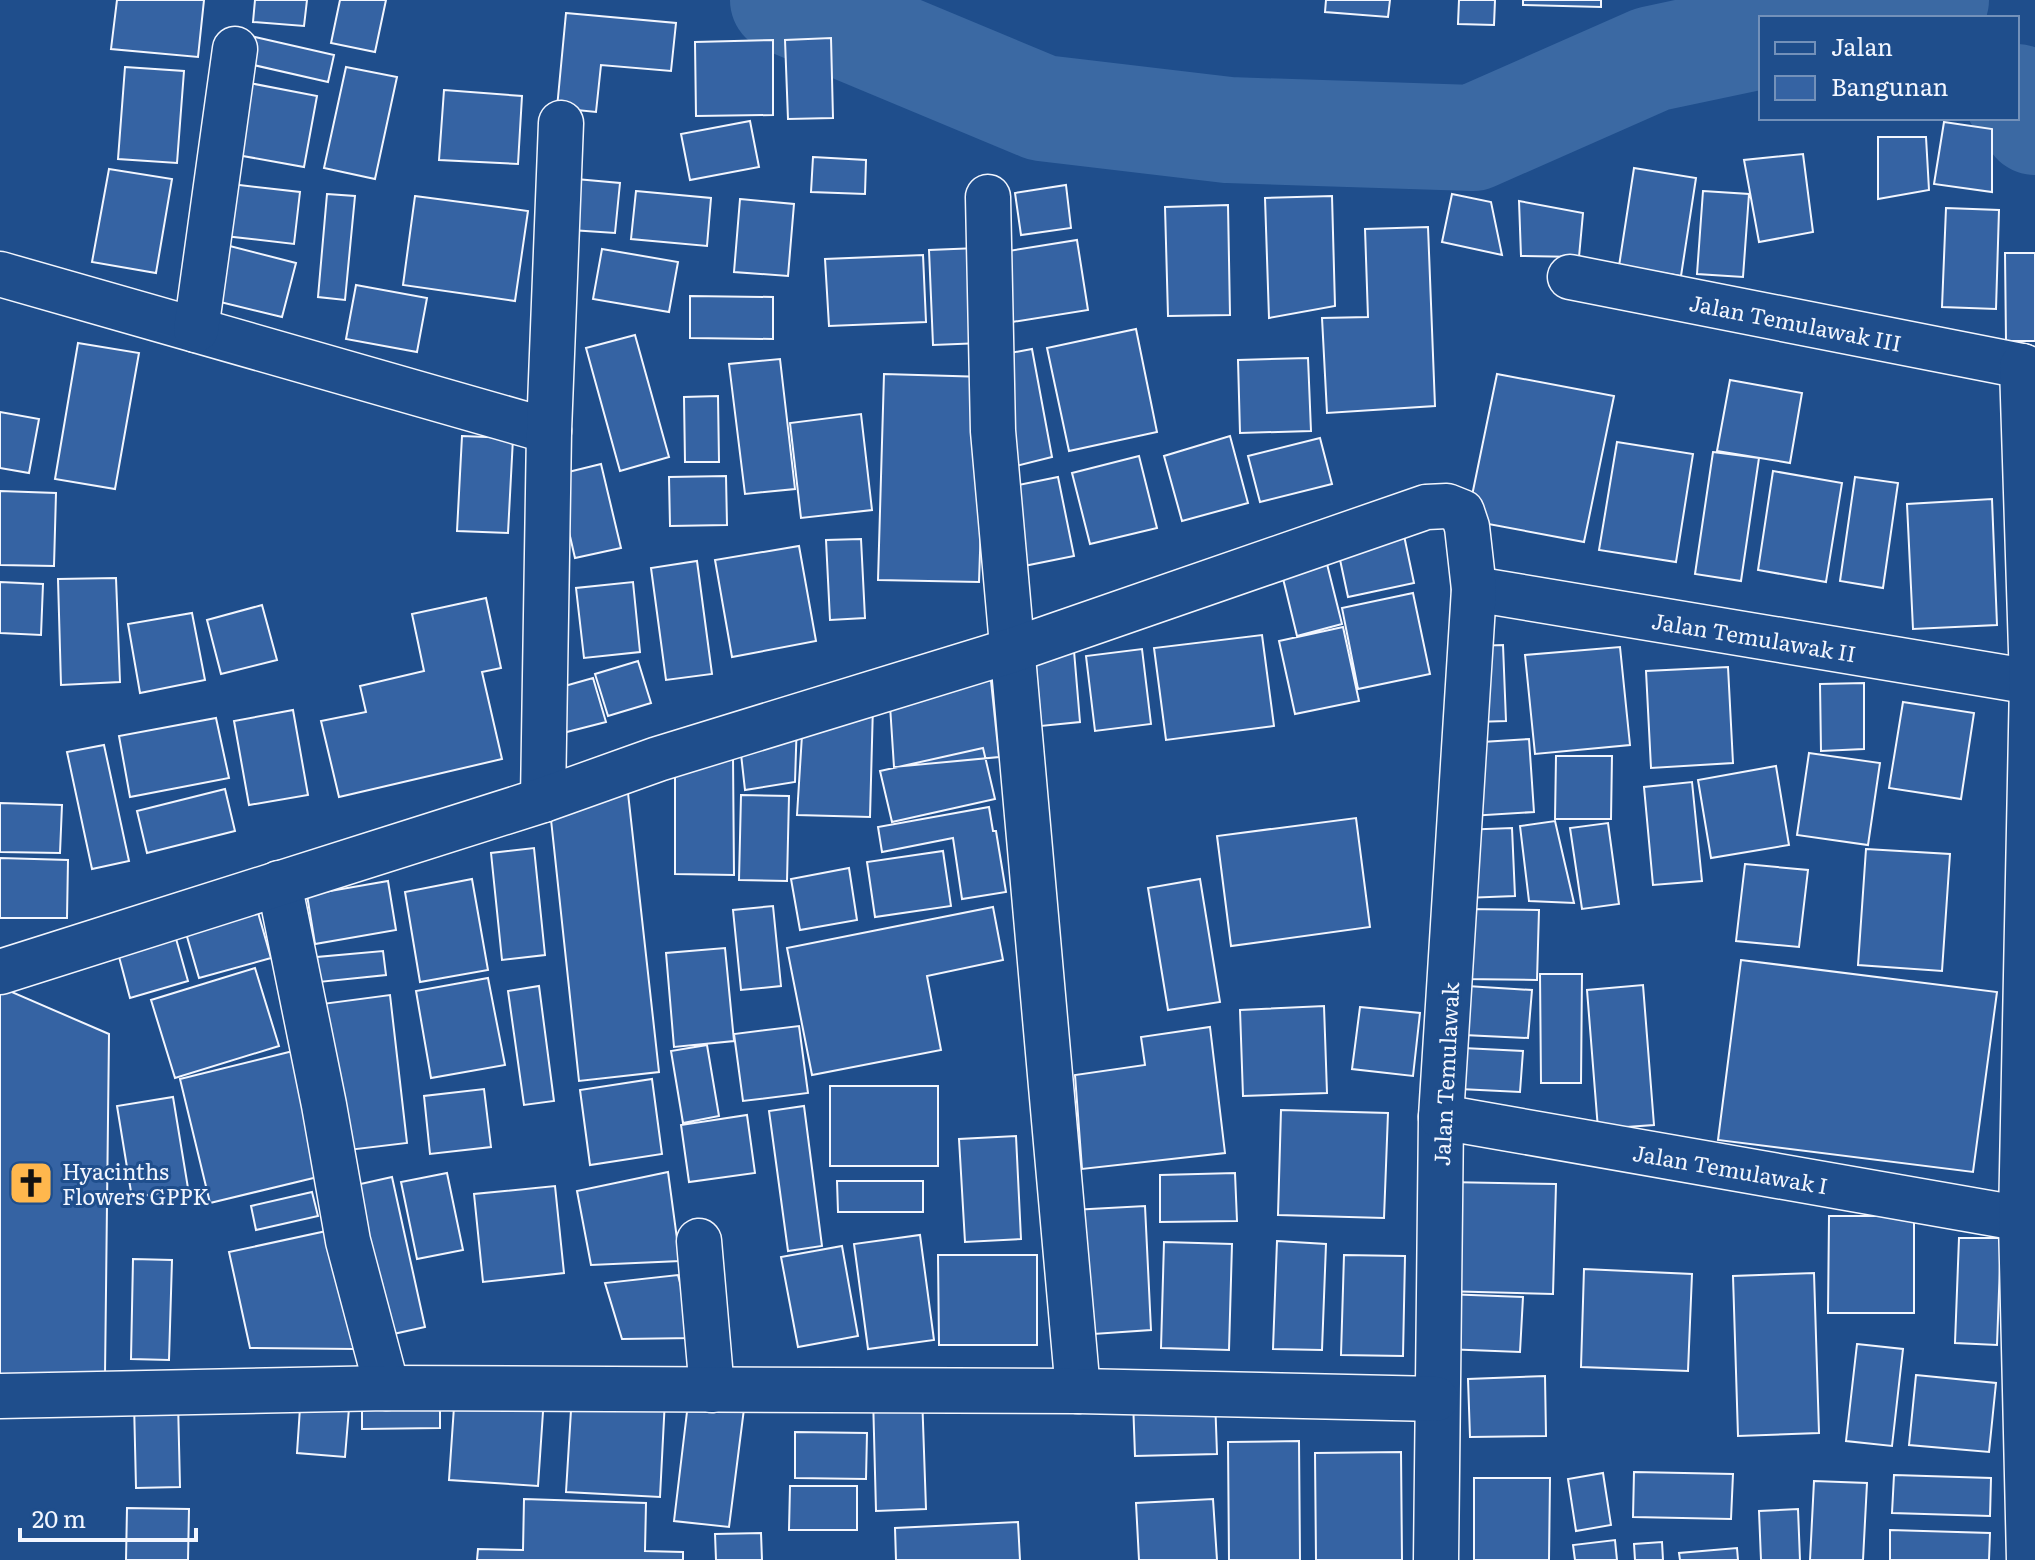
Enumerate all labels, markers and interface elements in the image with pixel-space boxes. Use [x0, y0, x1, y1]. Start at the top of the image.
legend [1759, 16, 2019, 120]
text: Jalan [1831, 28, 1893, 63]
text: Bangunan [1831, 68, 1949, 103]
street label: Jalan Temulawak III [1687, 284, 1905, 358]
street label: Jalan Temulawak II [1649, 602, 1859, 669]
street label: Jalan Temulawak [1424, 981, 1466, 1167]
street label: Jalan Temulawak I [1630, 1134, 1831, 1201]
place label: Hyacinths Flowers GPPK [62, 1154, 209, 1212]
church icon: Hyacinths Flowers GPPK [7, 1159, 55, 1207]
scale bar [20, 1492, 196, 1542]
text: 20 m [32, 1500, 86, 1535]

